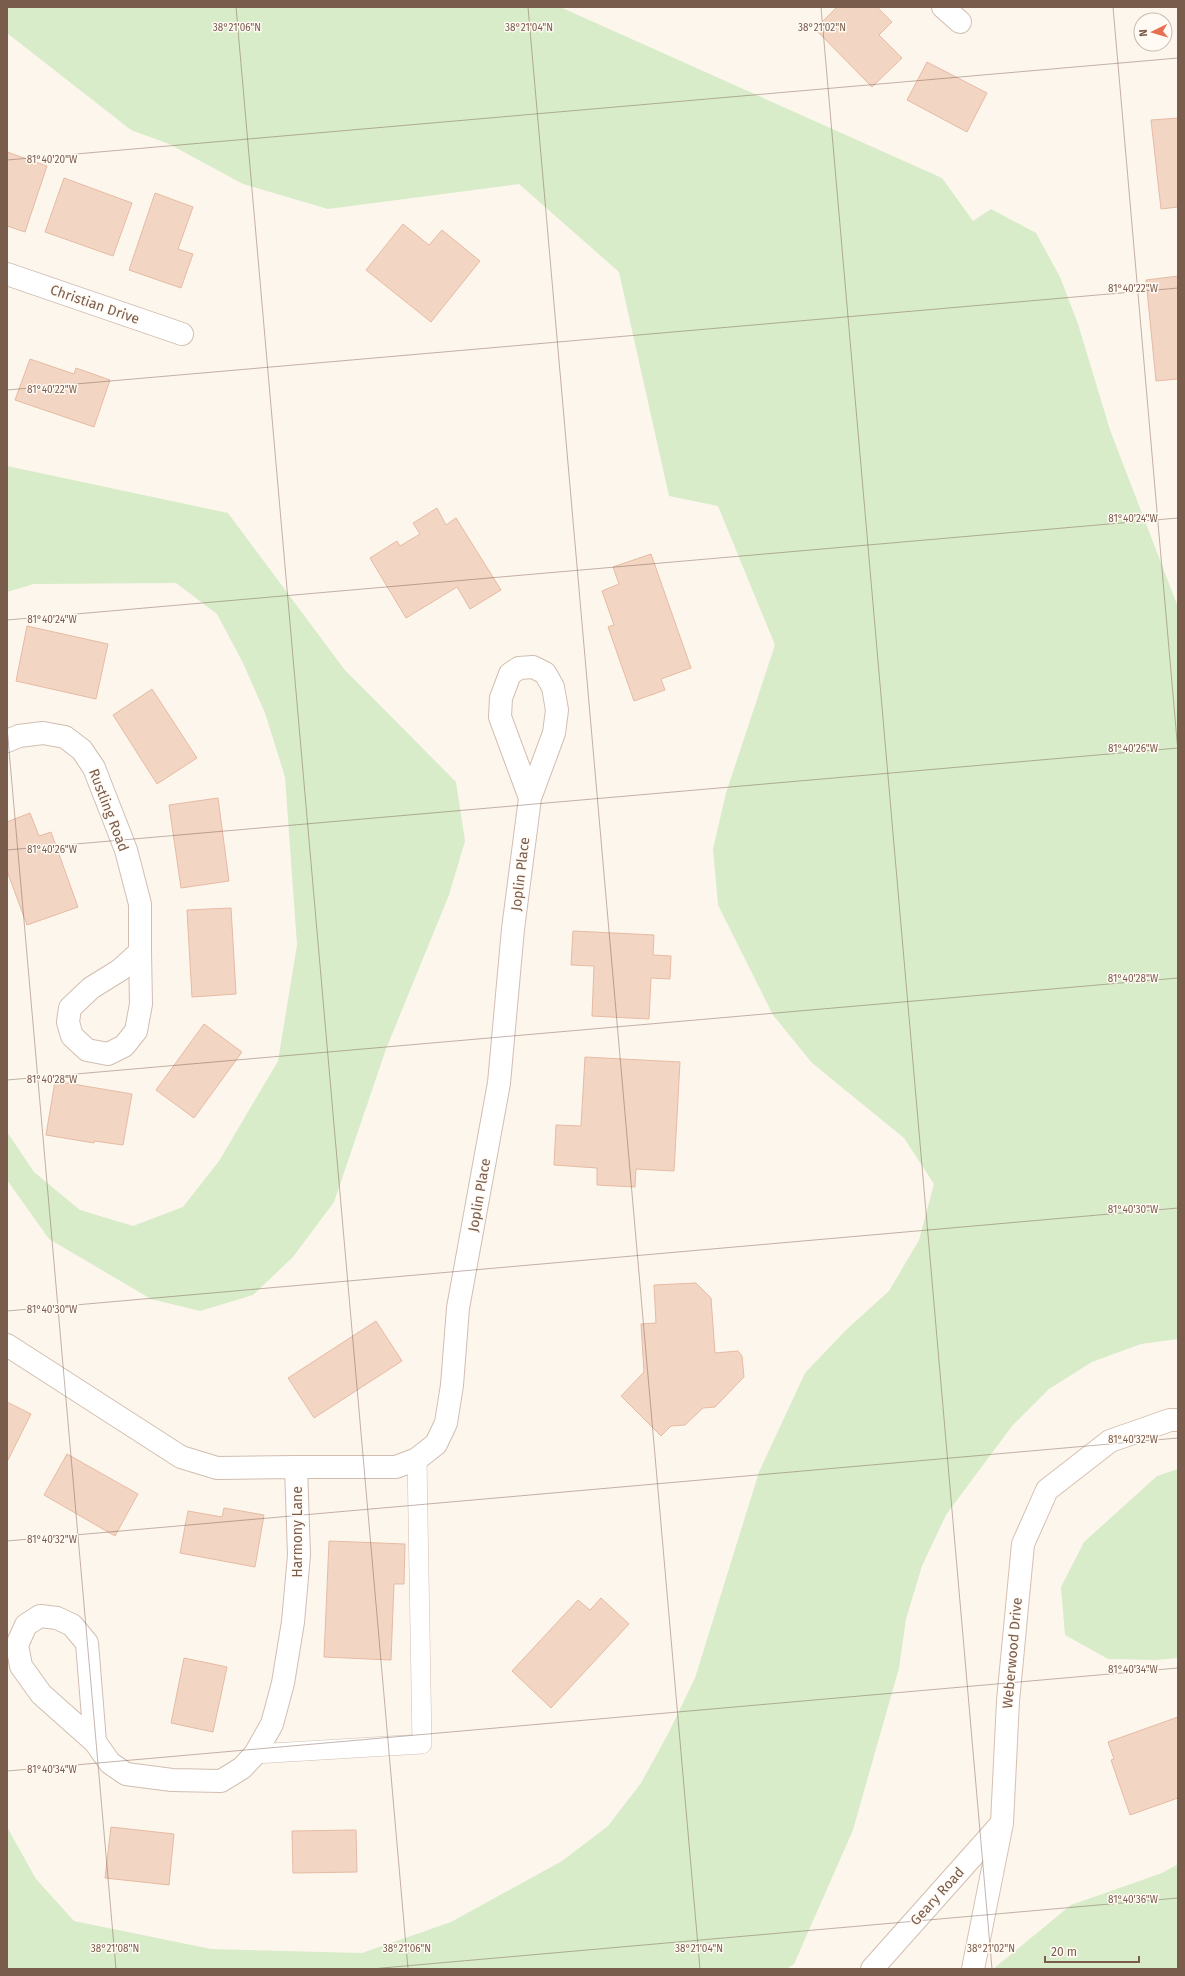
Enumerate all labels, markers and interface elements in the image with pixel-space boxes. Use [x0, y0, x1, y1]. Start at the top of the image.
north arrow [1133, 12, 1173, 52]
text: 38°21'06"N [213, 22, 261, 34]
text: 38°21'04"N [505, 22, 553, 34]
text: 38°21'02"N [798, 22, 846, 34]
text: N [1137, 29, 1150, 37]
text: 81°40'20"W [27, 154, 78, 166]
street label: Christian Drive [48, 281, 142, 328]
text: 81°40'22"W [1108, 283, 1159, 295]
text: 81°40'22"W [27, 384, 78, 396]
text: 81°40'24"W [1108, 513, 1158, 525]
text: 81°40'24"W [27, 614, 77, 626]
text: 81°40'26"W [1108, 743, 1159, 755]
street label: Rustling Road [85, 766, 132, 854]
street label: Joplin Place [508, 836, 533, 912]
text: 81°40'26"W [27, 844, 78, 856]
text: 81°40'28"W [1108, 973, 1159, 985]
text: 81°40'28"W [27, 1074, 78, 1086]
street label: Joplin Place [465, 1157, 494, 1233]
text: 81°40'30"W [1108, 1204, 1159, 1216]
text: 81°40'30"W [27, 1304, 78, 1316]
text: 81°40'32"W [1108, 1434, 1159, 1446]
street label: Harmony Lane [289, 1486, 306, 1578]
text: 81°40'32"W [27, 1534, 78, 1546]
street label: Weberwood Drive [999, 1597, 1026, 1709]
text: 81°40'34"W [1108, 1664, 1159, 1676]
text: 81°40'34"W [27, 1764, 78, 1776]
street label: Geary Road [907, 1864, 968, 1929]
text: 81°40'36"W [1108, 1894, 1159, 1906]
scale bar [1045, 1938, 1139, 1964]
text: 38°21'08"N [91, 1943, 139, 1955]
text: 38°21'06"N [383, 1943, 431, 1955]
text: 38°21'04"N [675, 1943, 723, 1955]
text: 38°21'02"N [967, 1943, 1015, 1955]
text: 20 m [1051, 1945, 1077, 1959]

